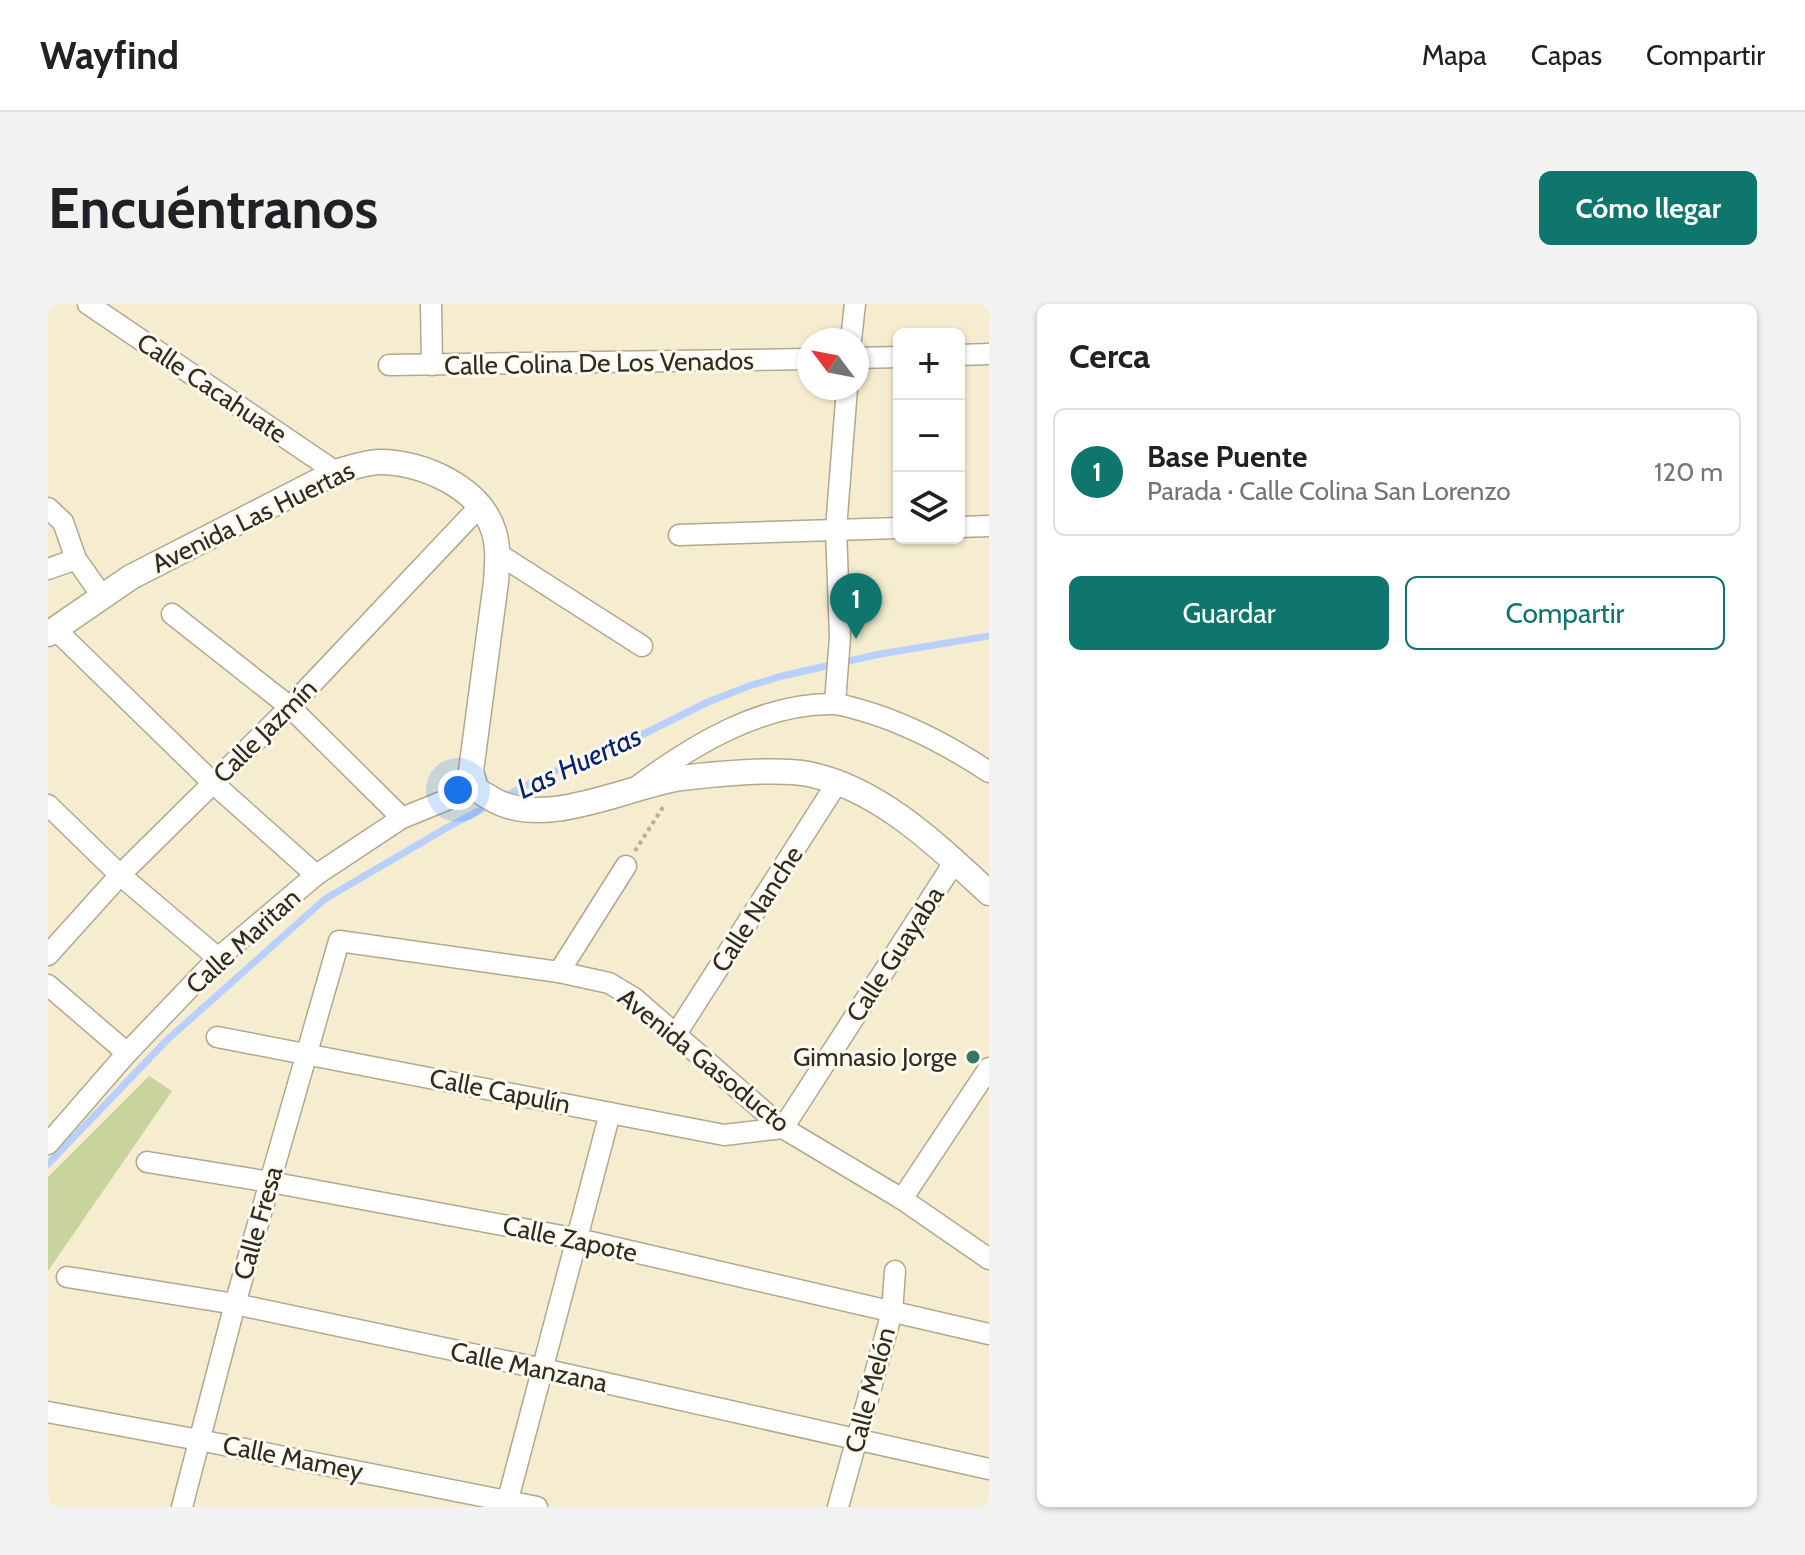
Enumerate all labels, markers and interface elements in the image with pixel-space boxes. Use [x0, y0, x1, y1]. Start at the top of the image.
text: Wayfind [40, 32, 179, 79]
text: Mapa [1422, 38, 1487, 72]
text: Capas [1531, 38, 1602, 72]
text: Compartir [1646, 38, 1765, 72]
button: Cómo llegar [1539, 171, 1757, 245]
text: Encuéntranos [48, 174, 378, 242]
street label: Calle Cacahuate [131, 326, 293, 450]
north arrow [797, 328, 869, 400]
map controls [893, 328, 965, 544]
button: + [893, 328, 965, 400]
text: Cerca [1069, 335, 1150, 377]
street label: Calle Colina De Los Venados [444, 344, 754, 382]
button: − [893, 400, 965, 472]
text: Base Puente [1147, 438, 1308, 475]
street label: Avenida Las Huertas [147, 454, 360, 580]
text: 1 [1092, 456, 1102, 488]
text: 120 m [1654, 456, 1723, 488]
button: layers [893, 472, 965, 544]
text: Parada · Calle Colina San Lorenzo [1147, 475, 1511, 507]
pin: 1 [830, 573, 882, 639]
button: Guardar [1069, 576, 1389, 650]
button: Compartir [1405, 576, 1725, 650]
street label: Calle Jazmín [206, 672, 324, 790]
water label: Las Huertas [511, 718, 647, 806]
your location [438, 770, 478, 810]
street label: Calle Nanche [704, 840, 810, 978]
street label: Calle Guayaba [839, 880, 951, 1028]
street label: Calle Maritan [179, 881, 307, 1001]
street label: Avenida Gasoducto [612, 981, 796, 1139]
place label: Gimnasio Jorge [793, 1041, 957, 1073]
marker: Gimnasio Jorge [964, 1048, 982, 1066]
street label: Calle Capulín [427, 1062, 573, 1120]
street label: Calle Fresa [227, 1162, 290, 1283]
street label: Calle Zapote [500, 1209, 640, 1269]
street label: Calle Melón [838, 1324, 902, 1456]
street label: Calle Manzana [448, 1335, 611, 1399]
street label: Calle Mamey [220, 1429, 366, 1487]

